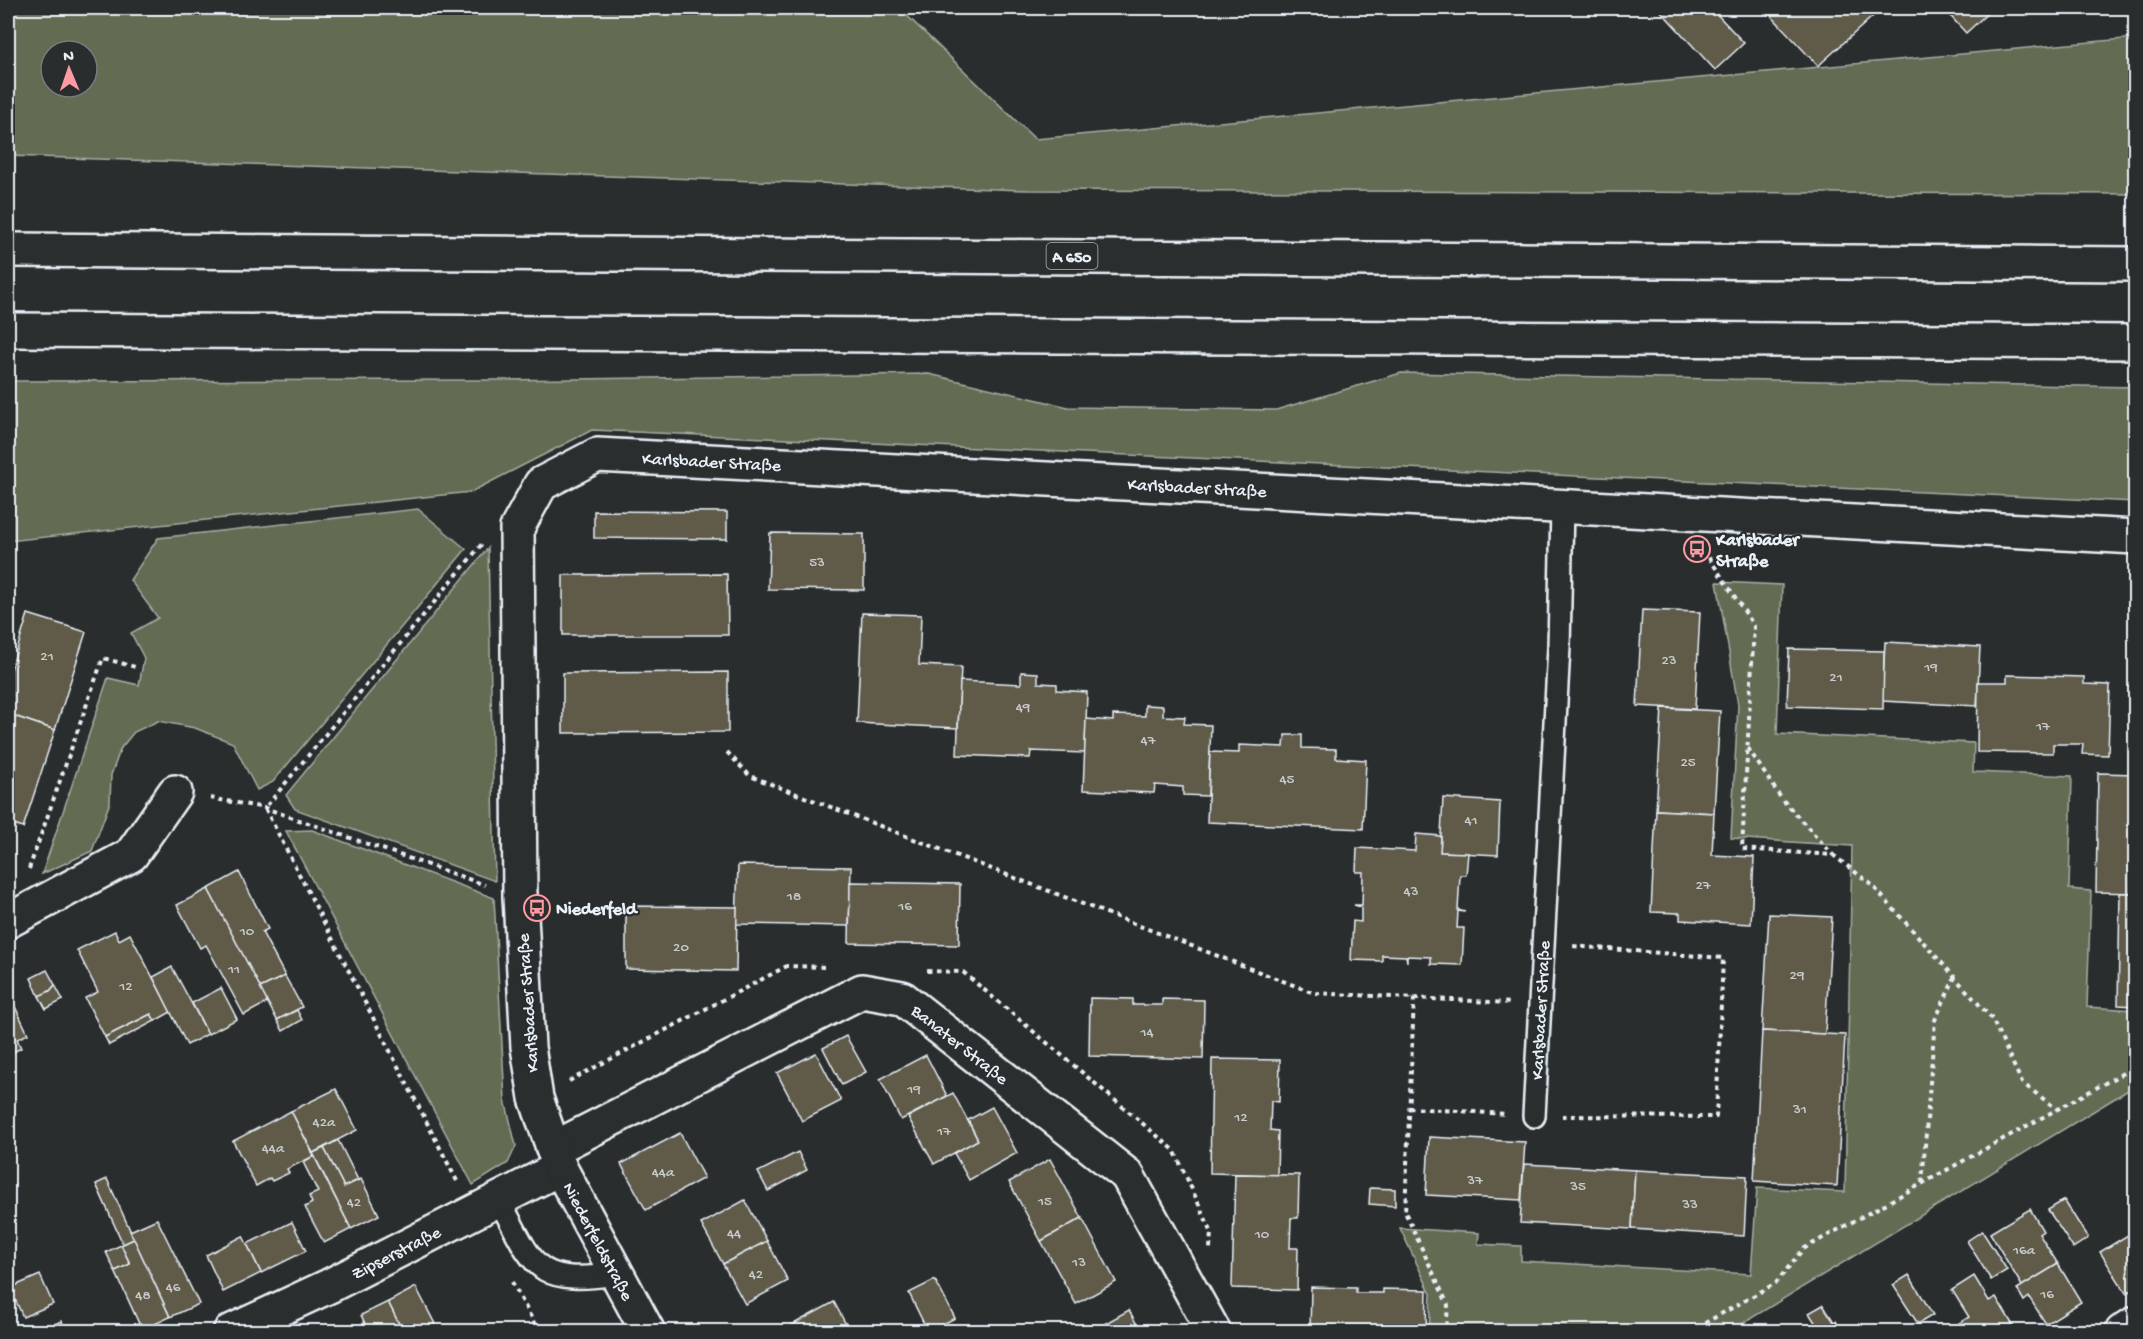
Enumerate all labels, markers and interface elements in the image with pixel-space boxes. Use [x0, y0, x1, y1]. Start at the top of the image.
north arrow [39, 39, 99, 99]
text: N [63, 48, 75, 67]
road number: A 650 [1046, 243, 1098, 269]
street label: Karlsbader Straße [641, 449, 782, 478]
street label: Karlsbader Straße [1127, 475, 1268, 504]
place label: Karlsbader Straße [1715, 531, 1801, 573]
bus stop icon: Karlsbader Straße [1682, 534, 1712, 564]
house number: 53 [809, 554, 825, 572]
house number: 21 [40, 648, 54, 666]
house number: 23 [1661, 652, 1677, 670]
house number: 19 [1923, 659, 1938, 677]
house number: 21 [1829, 669, 1843, 687]
house number: 49 [1016, 699, 1031, 717]
house number: 17 [2035, 718, 2051, 736]
house number: 47 [1141, 732, 1157, 750]
house number: 25 [1680, 754, 1696, 772]
house number: 45 [1280, 771, 1295, 789]
house number: 41 [1464, 812, 1478, 830]
house number: 27 [1695, 877, 1712, 895]
house number: 43 [1404, 883, 1419, 901]
house number: 18 [786, 888, 801, 906]
bus stop icon: Niederfeld [522, 893, 552, 923]
house number: 16 [897, 898, 912, 916]
place label: Niederfeld [556, 900, 639, 921]
house number: 10 [239, 923, 255, 941]
street label: Karlsbader Straße [514, 932, 545, 1073]
house number: 20 [673, 939, 689, 957]
street label: Karlsbader Straße [1528, 939, 1556, 1080]
house number: 11 [227, 961, 240, 979]
house number: 29 [1790, 967, 1805, 985]
house number: 12 [118, 978, 133, 996]
street label: Banater Straße [905, 1001, 1012, 1091]
house number: 14 [1139, 1024, 1154, 1042]
house number: 19 [906, 1081, 921, 1099]
house number: 31 [1792, 1101, 1807, 1119]
house number: 12 [1233, 1109, 1248, 1127]
house number: 42a [313, 1114, 336, 1132]
house number: 17 [936, 1123, 952, 1141]
house number: 44a [262, 1140, 285, 1158]
house number: 44a [652, 1164, 675, 1182]
house number: 37 [1466, 1172, 1484, 1190]
house number: 35 [1569, 1178, 1586, 1196]
street label: Niederfeldstraße [557, 1179, 637, 1306]
house number: 15 [1037, 1193, 1052, 1211]
house number: 42 [347, 1194, 361, 1212]
house number: 33 [1681, 1196, 1698, 1214]
street label: Zipserstraße [349, 1222, 446, 1286]
house number: 44 [727, 1225, 741, 1243]
house number: 10 [1254, 1226, 1270, 1244]
house number: 16a [2012, 1242, 2036, 1260]
house number: 13 [1071, 1254, 1086, 1272]
house number: 42 [749, 1266, 763, 1284]
house number: 46 [166, 1279, 181, 1297]
house number: 16 [2039, 1286, 2054, 1304]
house number: 48 [135, 1287, 151, 1305]

